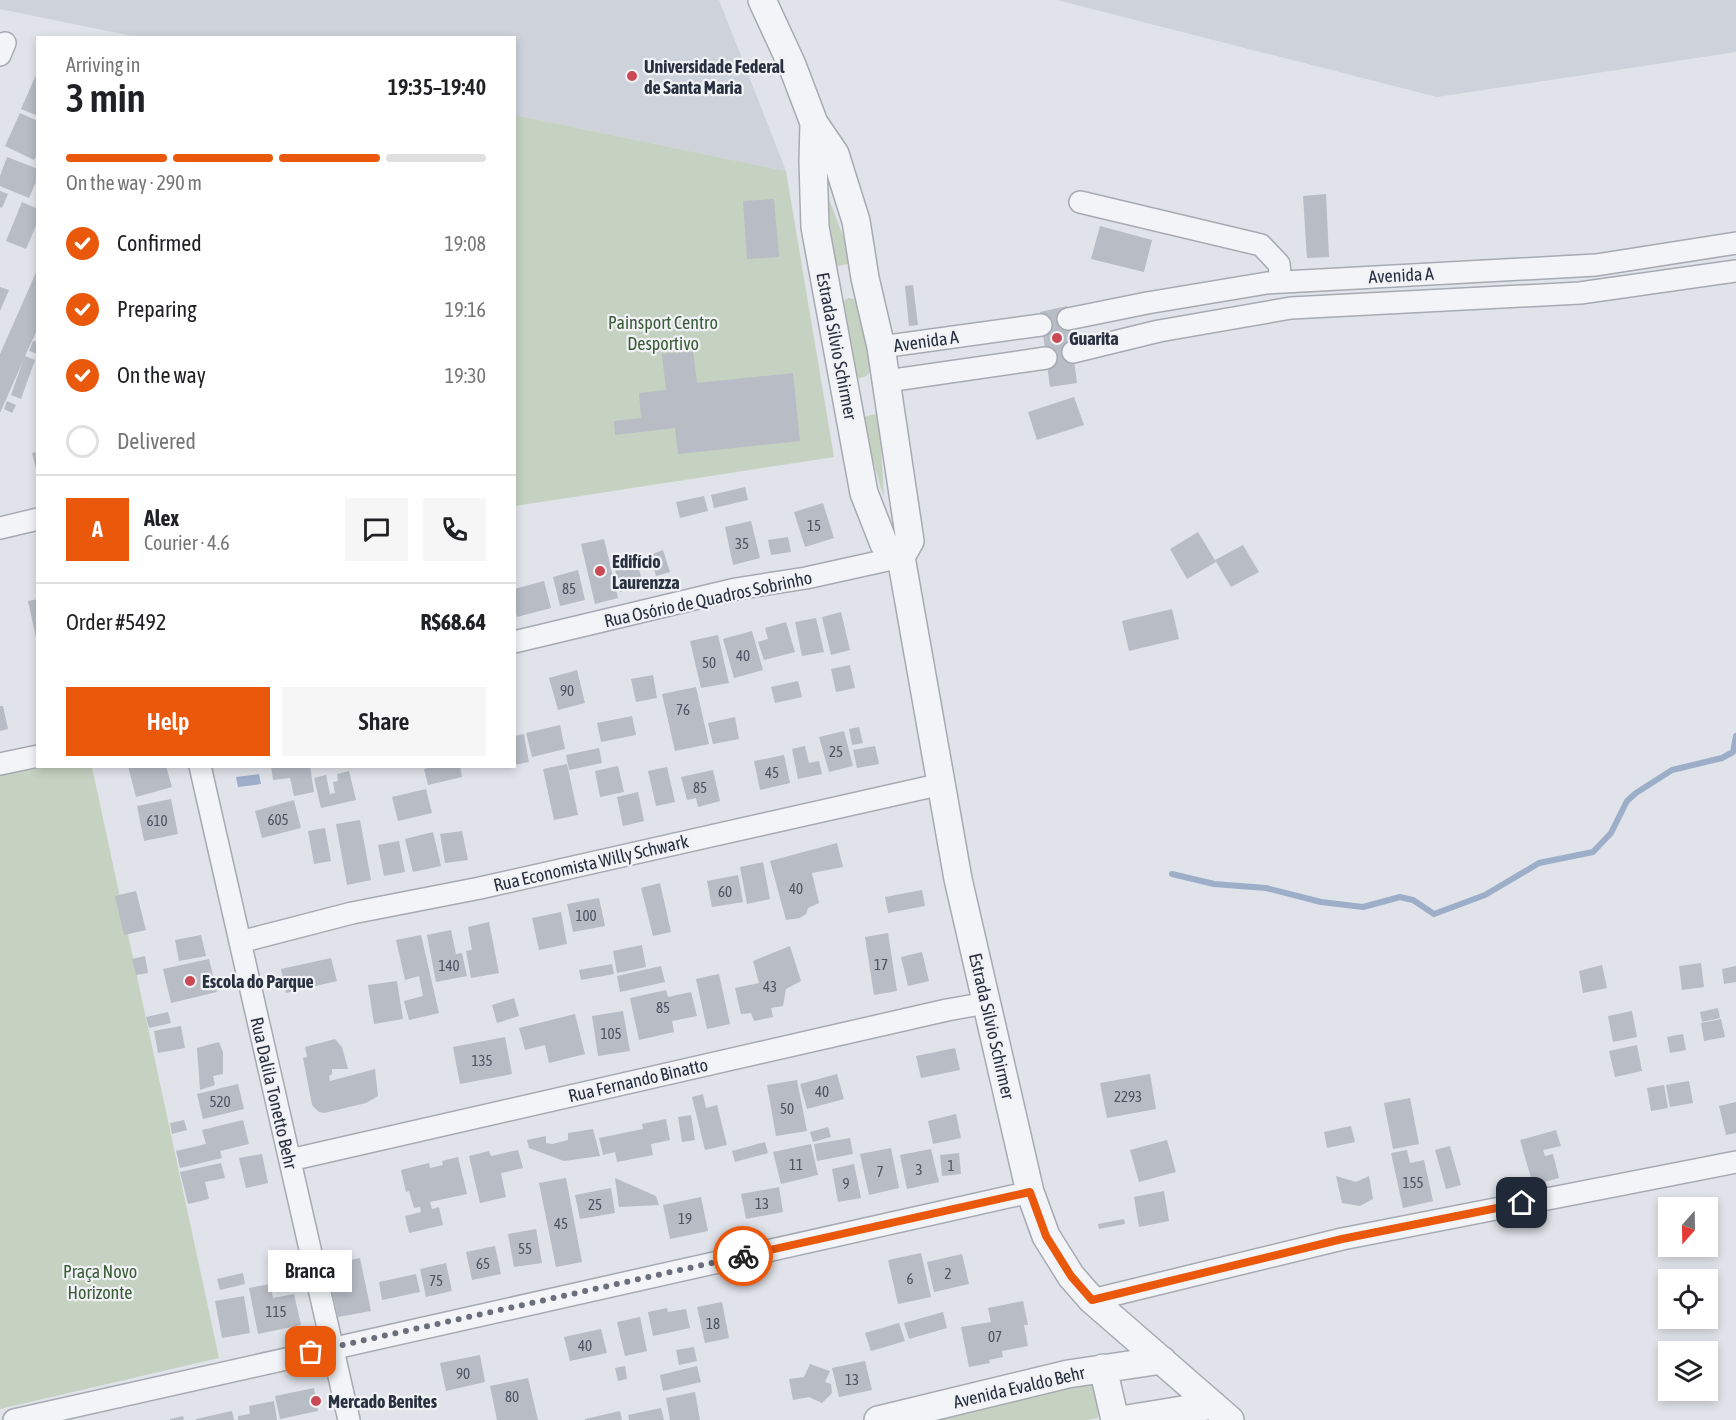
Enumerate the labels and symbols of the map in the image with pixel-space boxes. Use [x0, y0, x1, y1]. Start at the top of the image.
place label: Universidade Federal de Santa Maria [644, 56, 785, 98]
marker: Universidade Federal de Santa Maria [625, 69, 639, 83]
street label: Avenida A [1368, 263, 1434, 287]
street label: Estrada Silvio Schirmer [812, 271, 862, 422]
park label: Painsport Centro Desportivo [608, 312, 718, 354]
street label: Avenida A [892, 326, 960, 356]
place label: Guarita [1069, 328, 1119, 349]
marker: Guarita [1050, 331, 1064, 345]
house number: 15 [807, 517, 821, 534]
house number: 35 [735, 535, 749, 552]
place label: Edifício Laurenzza [612, 551, 680, 593]
marker: Edifício Laurenzza [593, 564, 607, 578]
street label: Rua Osório de Quadros Sobrinho [602, 567, 814, 631]
house number: 85 [562, 580, 576, 597]
house number: 40 [736, 647, 750, 664]
house number: 50 [702, 654, 716, 671]
house number: 90 [560, 682, 574, 699]
house number: 76 [676, 701, 690, 718]
house number: 25 [829, 743, 843, 760]
house number: 45 [765, 764, 779, 781]
house number: 85 [693, 779, 707, 796]
house number: 605 [267, 811, 289, 828]
house number: 610 [146, 812, 168, 829]
street label: Rua Economista Willy Schwark [491, 830, 691, 896]
house number: 40 [789, 880, 803, 897]
house number: 60 [718, 883, 732, 900]
house number: 100 [575, 907, 597, 924]
street label: Estrada Silvio Schirmer [965, 951, 1019, 1102]
house number: 17 [874, 956, 888, 973]
house number: 140 [438, 957, 460, 974]
place label: Escola do Parque [202, 971, 314, 992]
marker: Escola do Parque [183, 974, 197, 988]
house number: 43 [763, 978, 777, 995]
house number: 85 [656, 999, 670, 1016]
street label: Rua Dalila Tonetto Behr [246, 1015, 302, 1172]
house number: 105 [600, 1025, 622, 1042]
house number: 135 [471, 1052, 493, 1069]
street label: Rua Fernando Binatto [566, 1054, 710, 1106]
house number: 40 [815, 1083, 829, 1100]
house number: 2293 [1114, 1088, 1142, 1105]
house number: 520 [209, 1093, 231, 1110]
house number: 50 [780, 1100, 794, 1117]
house number: 11 [789, 1156, 803, 1173]
house number: 1 [947, 1157, 955, 1174]
house number: 3 [915, 1161, 923, 1178]
house number: 7 [876, 1163, 884, 1180]
house number: 155 [1402, 1174, 1424, 1191]
house number: 9 [842, 1175, 850, 1192]
pin [1496, 1177, 1547, 1228]
house number: 13 [755, 1195, 769, 1212]
house number: 25 [588, 1196, 602, 1213]
north arrow [1658, 1197, 1718, 1257]
house number: 19 [678, 1210, 692, 1227]
house number: 45 [554, 1215, 568, 1232]
courier [713, 1226, 773, 1286]
house number: 55 [518, 1240, 532, 1257]
callout: Branca [269, 1250, 353, 1292]
house number: 65 [476, 1255, 490, 1272]
park label: Praça Novo Horizonte [63, 1261, 137, 1303]
house number: 2 [944, 1265, 952, 1282]
house number: 6 [906, 1270, 914, 1287]
house number: 75 [429, 1272, 443, 1289]
house number: 115 [265, 1303, 287, 1320]
house number: 18 [706, 1315, 720, 1332]
pin [285, 1326, 336, 1377]
house number: 07 [988, 1328, 1002, 1345]
house number: 40 [578, 1337, 592, 1354]
street label: Avenida Evaldo Behr [951, 1361, 1088, 1412]
house number: 90 [456, 1365, 470, 1382]
house number: 13 [845, 1371, 859, 1388]
house number: 80 [505, 1388, 519, 1405]
place label: Mercado Benites [328, 1391, 438, 1412]
marker: Mercado Benites [309, 1394, 323, 1408]

